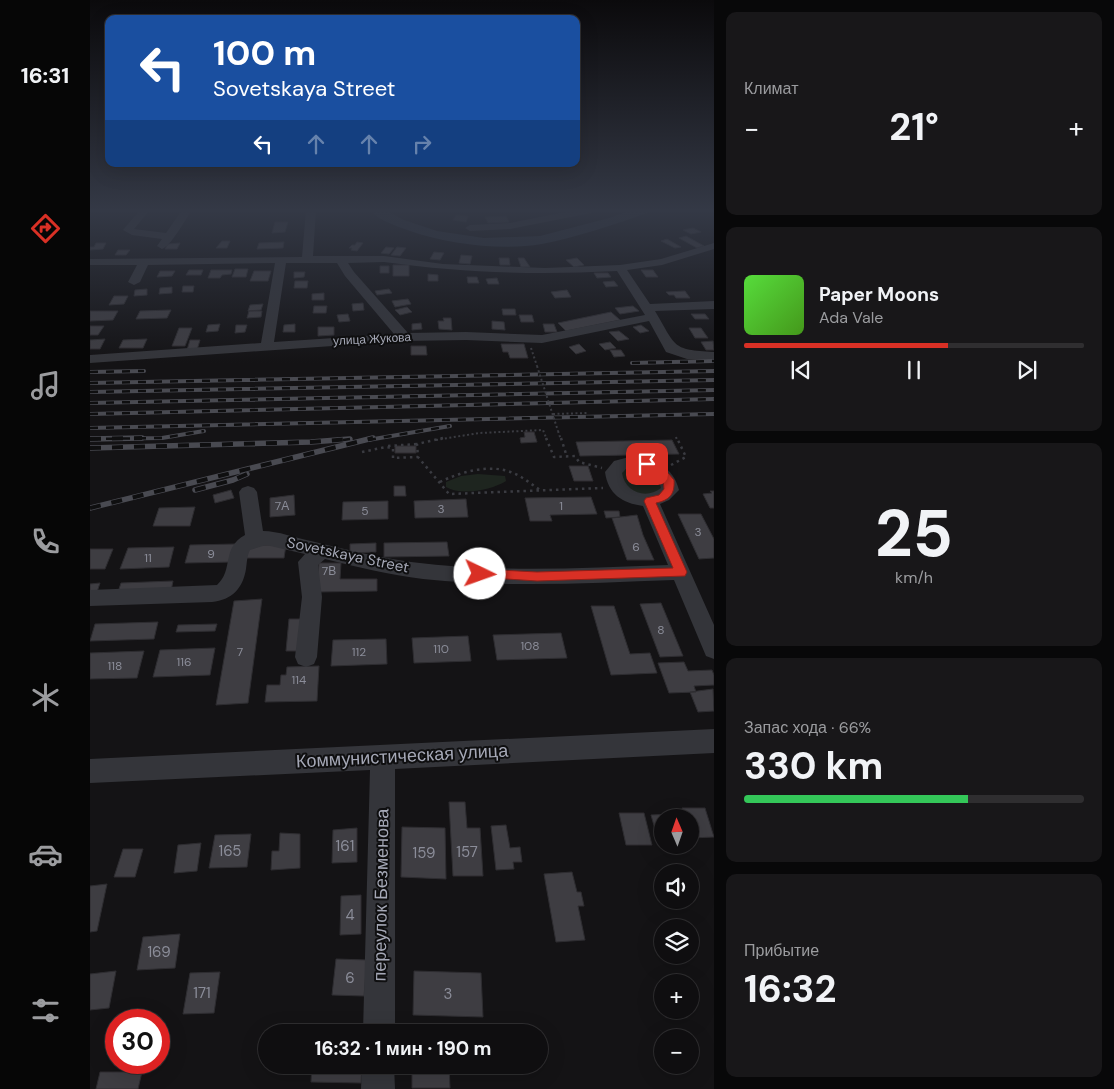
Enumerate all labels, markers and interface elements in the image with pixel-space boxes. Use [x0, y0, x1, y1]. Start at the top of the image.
text: 100 m [213, 30, 316, 76]
icon: left [130, 35, 195, 100]
text: 16:31 [21, 61, 69, 90]
text: Sovetskaya Street [213, 74, 395, 103]
text: Климат [744, 78, 798, 99]
text: 21° [889, 102, 939, 152]
text: − [744, 110, 759, 147]
text: + [1069, 110, 1084, 147]
icon: left [249, 130, 277, 158]
icon: ahead [302, 130, 330, 158]
icon: ahead [355, 130, 383, 158]
icon: right [408, 130, 436, 158]
icon: directions [28, 211, 63, 246]
text: Paper Moons [819, 282, 939, 307]
text: Ada Vale [819, 307, 883, 328]
street label: улица Жукова [333, 329, 412, 349]
icon: previous [787, 356, 815, 384]
icon: pause [900, 356, 928, 384]
icon: next [1013, 356, 1041, 384]
icon: music [28, 368, 63, 403]
pin [626, 443, 668, 485]
icon: arrive [633, 450, 661, 478]
text: 25 [875, 492, 953, 576]
house number: 7А [275, 498, 289, 514]
house number: 1 [559, 498, 563, 514]
house number: 3 [437, 501, 445, 517]
house number: 5 [361, 503, 369, 519]
icon: phone [28, 524, 63, 559]
house number: 3 [694, 524, 702, 540]
street label: Sovetskaya Street [285, 532, 411, 578]
house number: 6 [632, 539, 640, 555]
house number: 9 [207, 546, 215, 562]
position arrow [453, 547, 505, 599]
house number: 11 [144, 550, 152, 566]
house number: 7В [322, 563, 336, 579]
text: km/h [895, 567, 933, 588]
house number: 8 [657, 622, 665, 638]
house number: 108 [520, 638, 540, 654]
house number: 110 [433, 641, 449, 657]
house number: 7 [237, 644, 243, 660]
house number: 112 [352, 644, 366, 660]
house number: 116 [176, 654, 192, 670]
house number: 118 [108, 658, 122, 674]
house number: 114 [292, 672, 306, 688]
icon: climate [28, 680, 63, 715]
text: Запас хода · 66% [744, 717, 871, 738]
street label: Коммунистическая улица [295, 738, 510, 774]
text: 330 km [744, 741, 883, 791]
street label: переулок Безменова [367, 807, 395, 982]
north arrow [654, 809, 699, 854]
map controls [654, 809, 699, 1074]
house number: 161 [336, 836, 354, 856]
icon: car [28, 837, 63, 872]
house number: 165 [219, 841, 241, 861]
house number: 157 [456, 842, 478, 862]
house number: 159 [413, 843, 435, 863]
button: sound [654, 864, 699, 909]
house number: 4 [345, 905, 355, 925]
button: layers [654, 919, 699, 964]
text: Прибытие [744, 940, 819, 961]
house number: 169 [147, 942, 171, 962]
text: 16:32 [744, 964, 836, 1014]
house number: 6 [345, 968, 355, 988]
button: + [654, 974, 699, 1019]
house number: 171 [193, 983, 211, 1003]
house number: 3 [444, 984, 452, 1004]
icon: filters [28, 993, 63, 1028]
speed limit sign: 30 [105, 1009, 170, 1074]
button: − [654, 1029, 699, 1074]
text: 16:32 · 1 мин · 190 m [315, 1036, 491, 1061]

